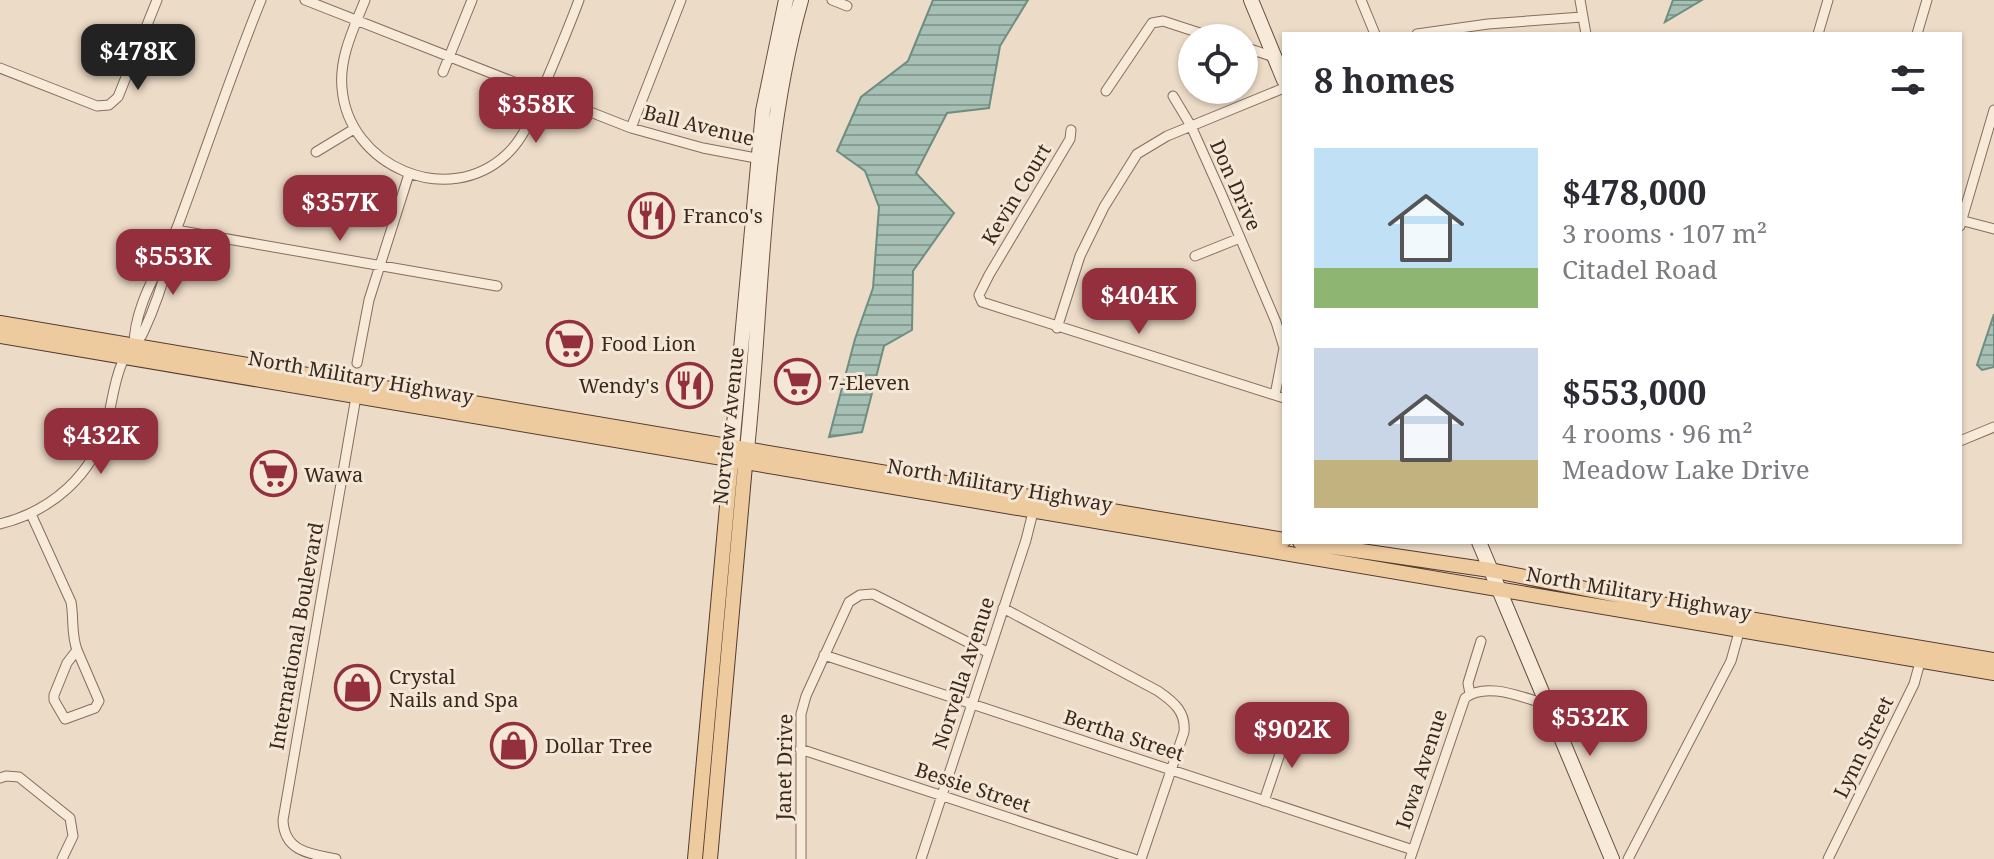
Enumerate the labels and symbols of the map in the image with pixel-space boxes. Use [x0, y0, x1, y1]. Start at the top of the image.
pin: $478K [82, 24, 194, 92]
pin: $358K [480, 77, 592, 145]
street label: Ball Avenue [641, 98, 757, 152]
street label: Don Drive [1204, 135, 1268, 235]
street label: Kevin Court [975, 138, 1057, 250]
pin: $357K [284, 175, 396, 243]
restaurant icon: Franco's [628, 191, 676, 239]
place label: Franco's [683, 202, 763, 229]
pin: $553K [117, 229, 229, 297]
pin: $404K [1083, 268, 1195, 336]
supermarket icon: Food Lion [546, 319, 594, 367]
place label: Food Lion [601, 330, 696, 357]
street label: North Military Highway [246, 344, 476, 410]
street label: Norview Avenue [706, 346, 750, 506]
supermarket icon: 7-Eleven [773, 358, 821, 406]
restaurant icon: Wendy's [666, 361, 714, 409]
place label: 7-Eleven [828, 369, 910, 396]
place label: Wendy's [579, 372, 659, 399]
pin: $432K [45, 408, 157, 476]
supermarket icon: Wawa [249, 450, 297, 498]
street label: North Military Highway [885, 452, 1115, 518]
place label: Wawa [304, 461, 363, 488]
street label: International Boulevard [263, 520, 329, 752]
street label: North Military Highway [1524, 560, 1754, 626]
street label: Norvella Avenue [926, 593, 1000, 753]
place label: Crystal Nails and Spa [389, 663, 518, 713]
shop icon: Crystal Nails and Spa [334, 664, 382, 712]
pin: $532K [1534, 690, 1646, 758]
street label: Lynn Street [1827, 692, 1899, 802]
pin: $902K [1236, 702, 1348, 770]
street label: Bertha Street [1060, 703, 1188, 767]
street label: Iowa Avenue [1389, 706, 1453, 832]
street label: Janet Drive [770, 713, 798, 822]
shop icon: Dollar Tree [490, 721, 538, 769]
place label: Dollar Tree [545, 732, 652, 759]
street label: Bessie Street [912, 756, 1034, 818]

